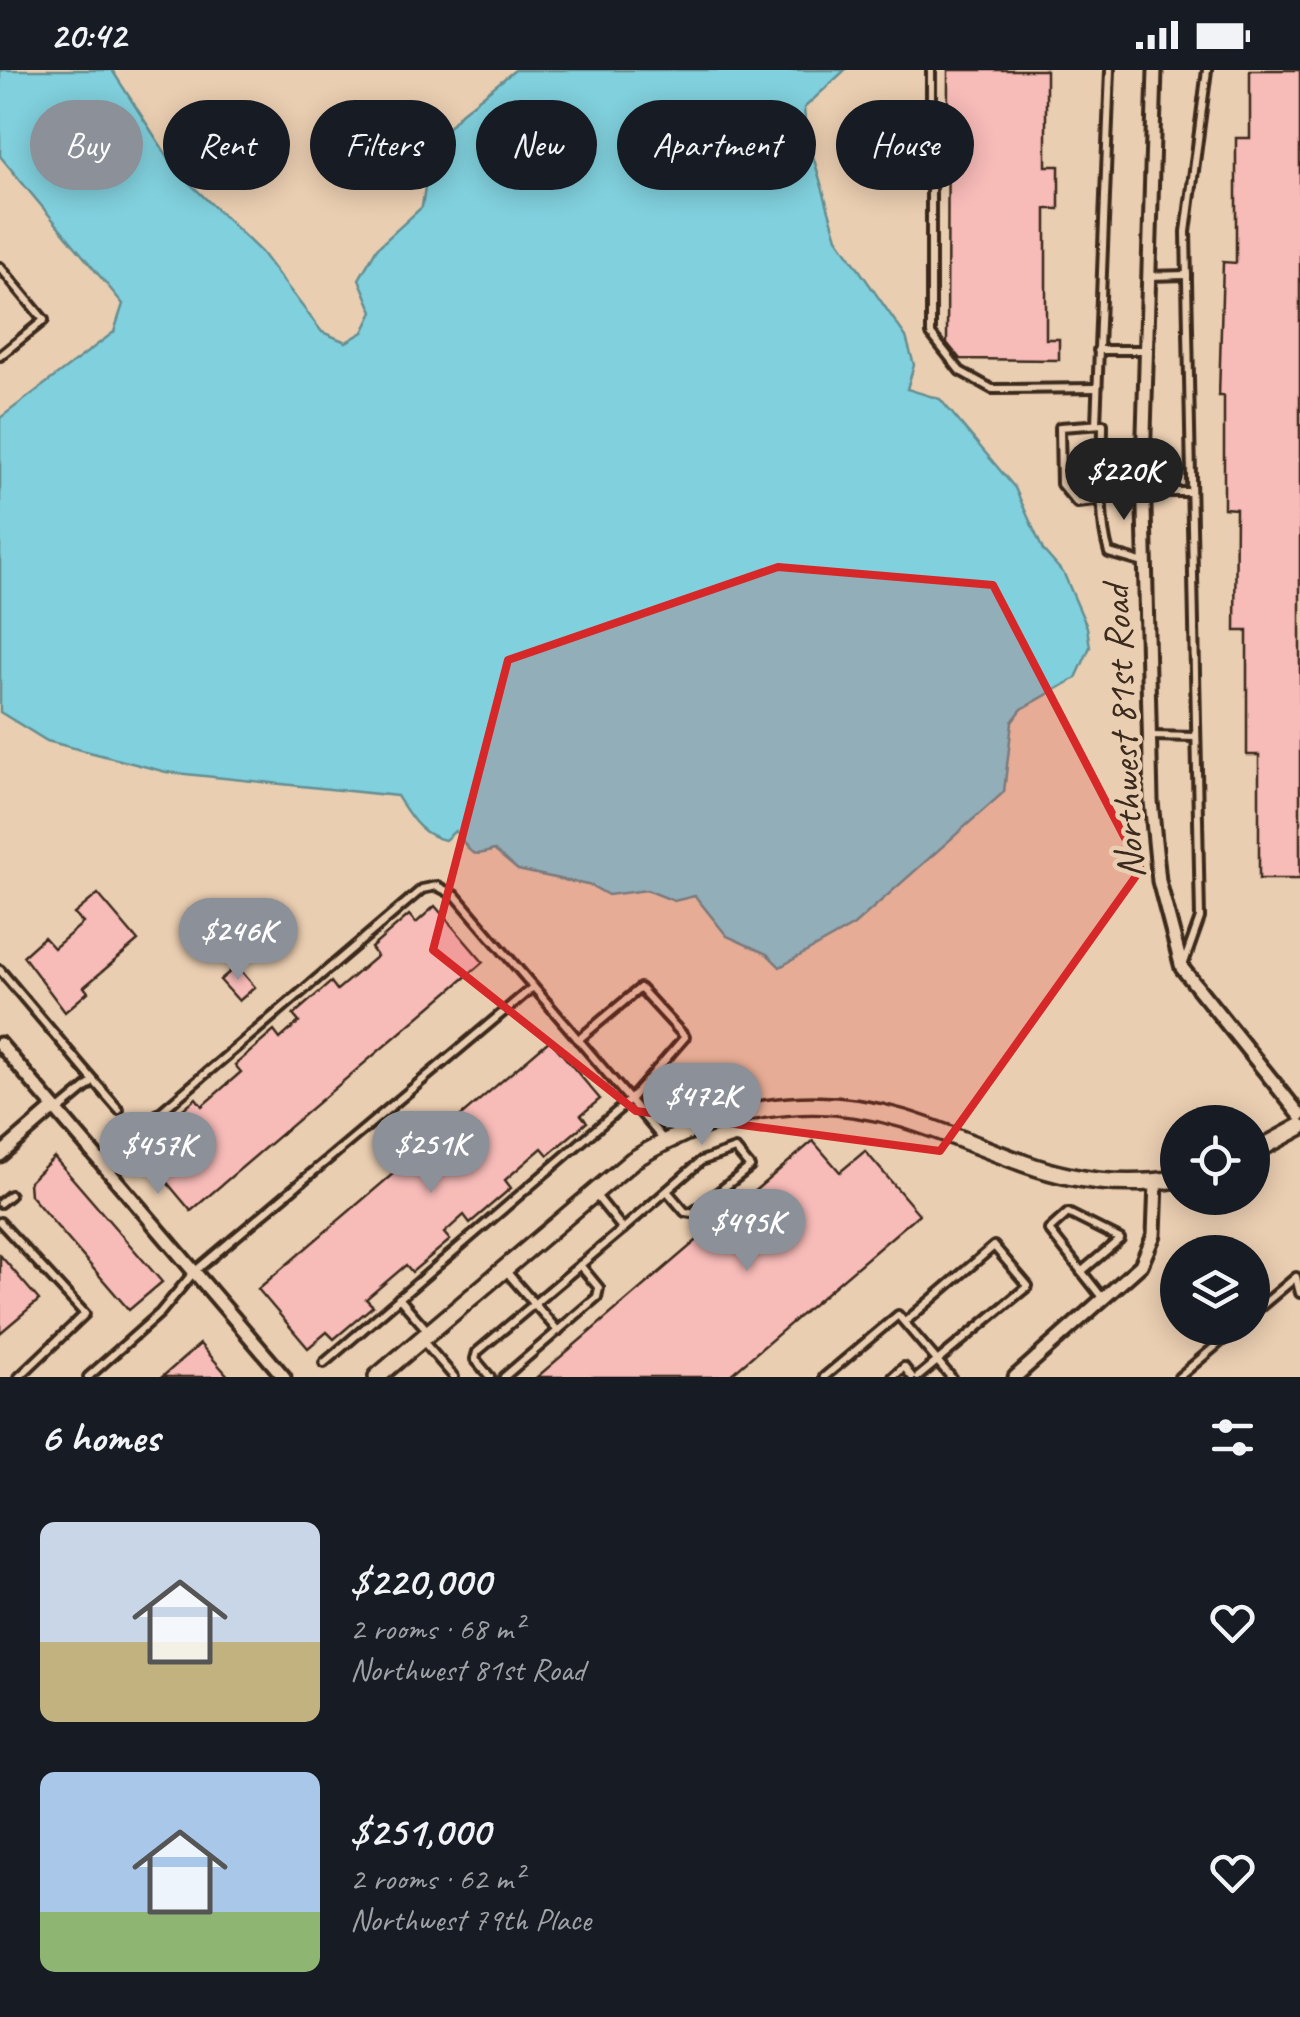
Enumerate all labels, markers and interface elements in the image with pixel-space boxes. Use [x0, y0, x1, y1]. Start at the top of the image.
text: 20:42 [50, 12, 126, 59]
chip: Buy [30, 100, 143, 190]
chip: Rent [163, 100, 290, 190]
chip: Filters [310, 100, 456, 190]
chip: New [476, 100, 597, 190]
chip: Apartment [617, 100, 816, 190]
chip: House [836, 100, 974, 190]
pin: $220K [1054, 438, 1194, 523]
text: $220K [1087, 450, 1161, 491]
street label: Northwest 81st Road [1090, 579, 1156, 880]
pin: $246K [168, 898, 308, 983]
text: $246K [201, 910, 275, 951]
pin: $472K [632, 1063, 772, 1148]
text: $472K [665, 1075, 739, 1116]
map controls [1160, 1105, 1270, 1345]
button: locate [1160, 1105, 1270, 1215]
pin: $251K [361, 1111, 501, 1196]
pin: $457K [88, 1112, 228, 1197]
text: $251K [394, 1123, 468, 1164]
text: $457K [121, 1124, 195, 1165]
pin: $495K [677, 1189, 817, 1274]
text: $495K [711, 1201, 783, 1242]
button: layers [1160, 1235, 1270, 1345]
icon: filters [1205, 1410, 1260, 1465]
text: 6 homes [40, 1411, 159, 1464]
text: $220,000 [350, 1555, 491, 1608]
icon: home [120, 1562, 240, 1682]
icon: heart [1205, 1595, 1260, 1650]
text: 2 rooms · 68 m² [350, 1608, 523, 1649]
text: Northwest 81st Road [350, 1649, 585, 1690]
text: $251,000 [350, 1805, 490, 1858]
icon: home [120, 1812, 240, 1932]
icon: heart [1205, 1845, 1260, 1900]
text: 2 rooms · 62 m² [350, 1858, 523, 1899]
text: Northwest 79th Place [350, 1899, 591, 1940]

